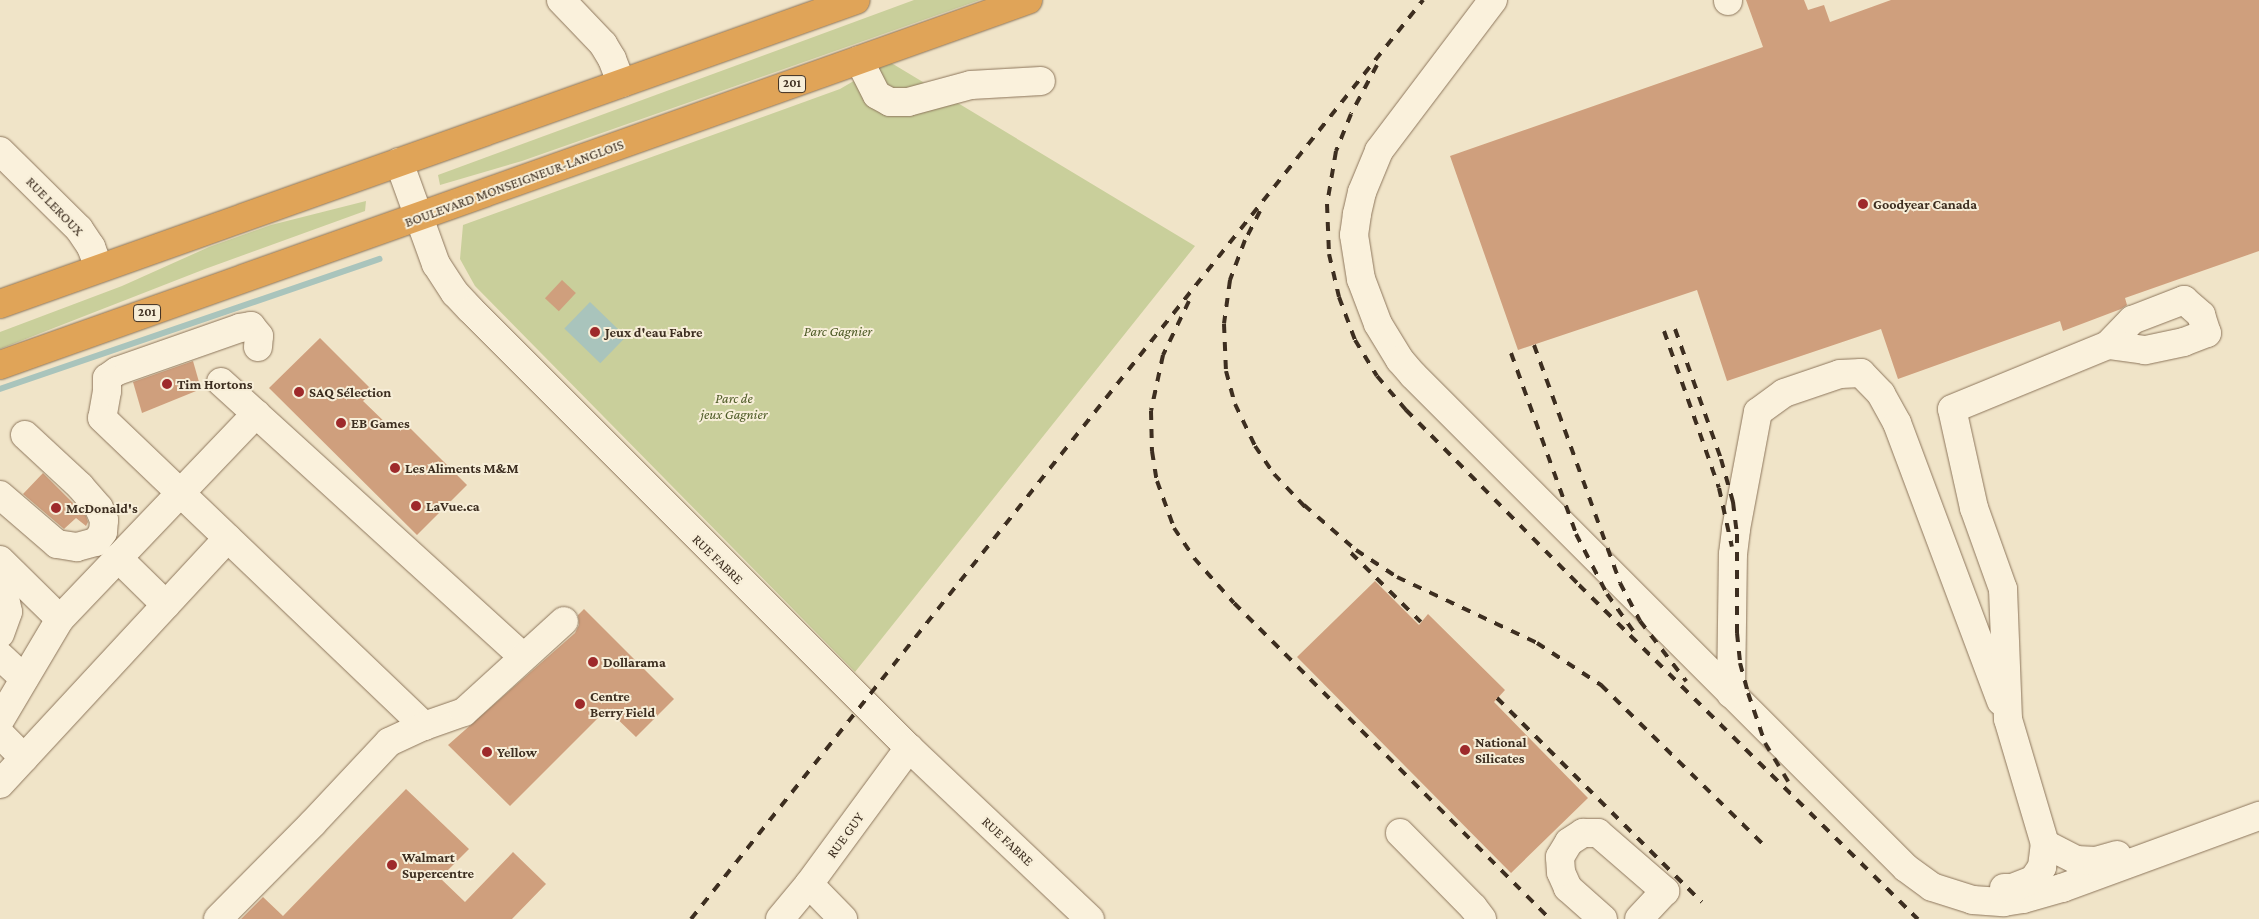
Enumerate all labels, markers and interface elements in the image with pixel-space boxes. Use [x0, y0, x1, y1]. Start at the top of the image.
road number: 201 [777, 74, 807, 94]
street label: BOULEVARD MONSEIGNEUR-LANGLOIS [402, 135, 626, 231]
street label: RUE LEROUX [23, 173, 87, 239]
place label: Goodyear Canada [1873, 196, 1977, 212]
marker: Goodyear Canada [1857, 198, 1869, 210]
road number: 201 [132, 304, 162, 322]
park label: Parc Gagnier [804, 323, 872, 339]
place label: Jeux d'eau Fabre [605, 324, 702, 340]
marker: Jeux d'eau Fabre [589, 326, 601, 338]
place label: Tim Hortons [177, 376, 252, 392]
marker: Tim Hortons [161, 378, 173, 390]
place label: SAQ Sélection [309, 384, 391, 400]
marker: SAQ Sélection [293, 386, 305, 398]
park label: Parc de jeux Gagnier [700, 390, 768, 422]
place label: EB Games [351, 415, 410, 431]
marker: EB Games [335, 417, 347, 429]
place label: Les Aliments M&M [405, 460, 519, 476]
marker: Les Aliments M&M [389, 462, 401, 474]
place label: LaVue.ca [426, 498, 480, 514]
place label: McDonald's [66, 500, 138, 516]
marker: LaVue.ca [410, 500, 422, 512]
marker: McDonald's [50, 502, 62, 514]
street label: RUE FABRE [689, 531, 747, 587]
place label: Dollarama [603, 654, 666, 670]
marker: Dollarama [587, 656, 599, 668]
place label: Centre Berry Field [590, 688, 655, 720]
marker: Centre Berry Field [574, 698, 586, 710]
place label: National Silicates [1475, 734, 1527, 766]
place label: Yellow [497, 744, 537, 760]
marker: National Silicates [1459, 744, 1471, 756]
marker: Yellow [481, 746, 493, 758]
street label: RUE GUY [823, 809, 867, 861]
street label: RUE FABRE [979, 813, 1037, 869]
place label: Walmart Supercentre [402, 849, 474, 882]
marker: Walmart Supercentre [386, 859, 398, 871]

